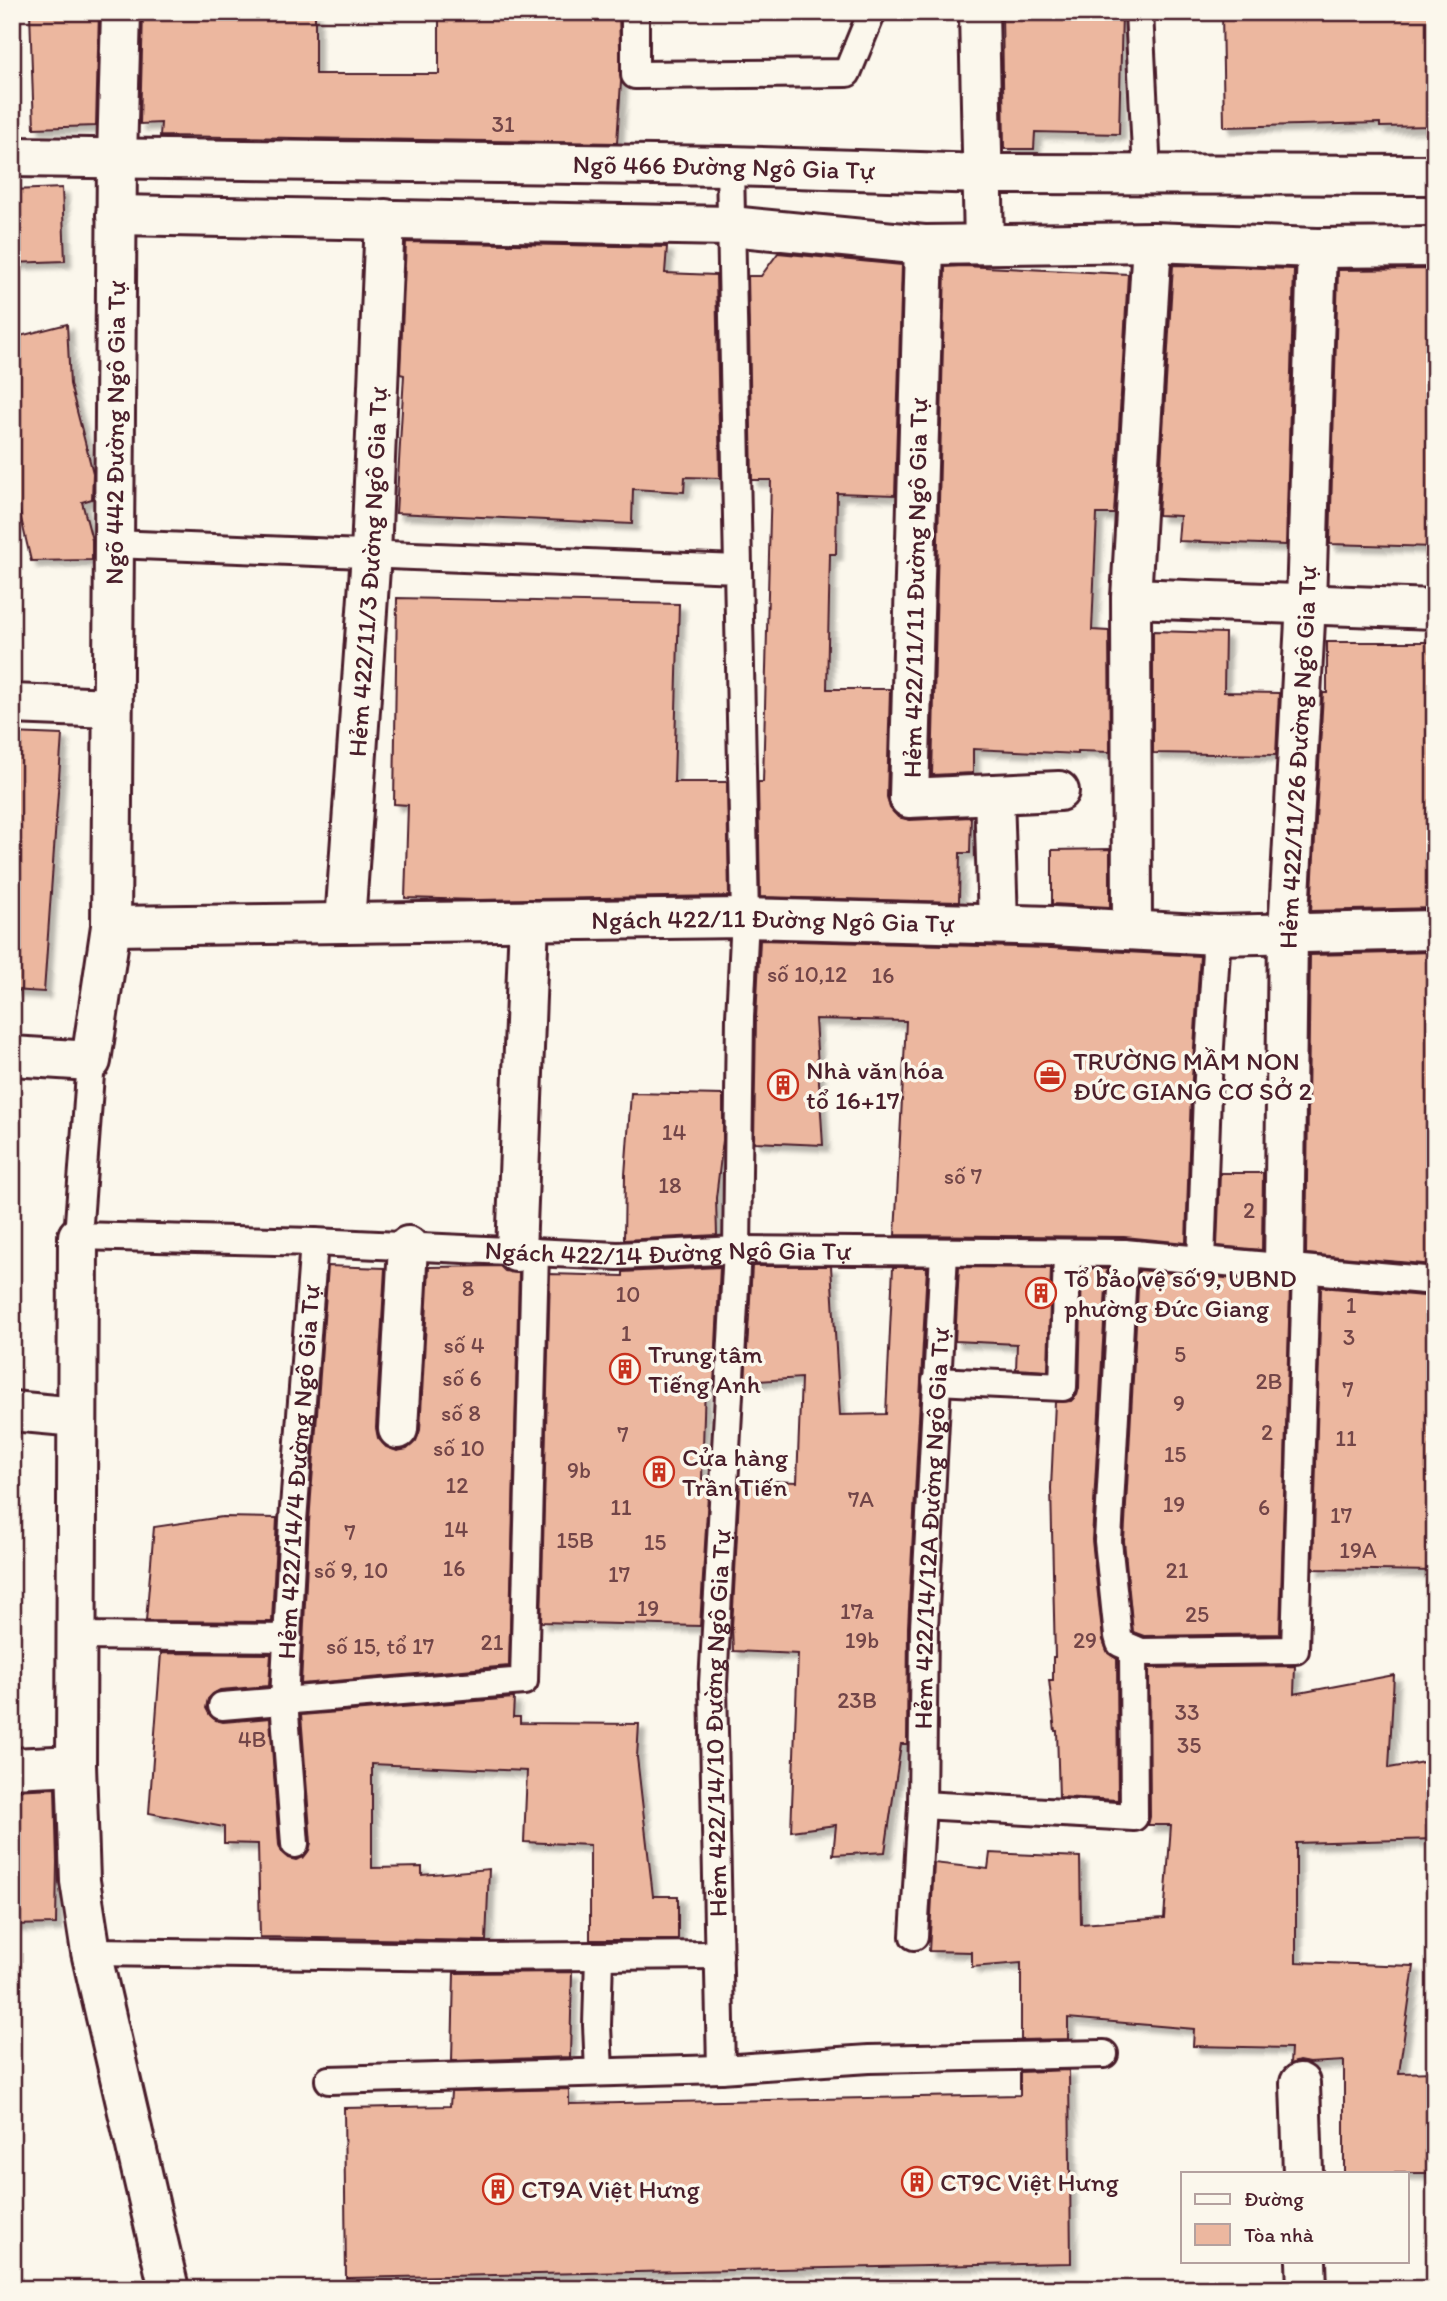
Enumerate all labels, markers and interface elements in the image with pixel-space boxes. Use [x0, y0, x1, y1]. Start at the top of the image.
house number: 31 [491, 110, 515, 138]
street label: Ngõ 466 Đường Ngô Gia Tự [572, 148, 876, 187]
street label: Ngõ 442 Đường Ngô Gia Tự [98, 280, 132, 585]
street label: Hẻm 422/11/3 Đường Ngô Gia Tự [341, 385, 394, 758]
street label: Hẻm 422/11/11 Đường Ngô Gia Tự [896, 397, 934, 778]
street label: Hẻm 422/11/26 Đường Ngô Gia Tự [1272, 564, 1323, 949]
street label: Ngách 422/11 Đường Ngô Gia Tự [591, 902, 956, 939]
house number: số 10,12 [767, 960, 847, 988]
house number: 16 [872, 961, 894, 989]
place label: TRƯỜNG MẦM NON ĐỨC GIANG CƠ SỞ 2 [1073, 1045, 1312, 1107]
place label: Nhà văn hóa tổ 16+17 [806, 1054, 944, 1116]
office icon: TRƯỜNG MẦM NON ĐỨC GIANG CƠ SỞ 2 [1033, 1059, 1067, 1093]
building icon: Nhà văn hóa tổ 16+17 [766, 1068, 800, 1102]
house number: 14 [662, 1118, 686, 1146]
house number: số 7 [944, 1162, 982, 1190]
house number: 18 [658, 1171, 682, 1199]
house number: 2 [1243, 1196, 1255, 1224]
street label: Ngách 422/14 Đường Ngô Gia Tự [484, 1234, 852, 1272]
place label: Tổ bảo vệ số 9, UBND phường Đức Giang [1064, 1262, 1297, 1324]
house number: 8 [462, 1274, 474, 1302]
building icon: Tổ bảo vệ số 9, UBND phường Đức Giang [1024, 1276, 1058, 1310]
house number: 10 [616, 1280, 640, 1308]
street label: Hẻm 422/14/4 Đường Ngô Gia Tự [270, 1283, 327, 1660]
house number: 1 [1346, 1291, 1357, 1319]
house number: 1 [621, 1319, 632, 1347]
house number: 3 [1343, 1323, 1355, 1351]
street label: Hẻm 422/14/12A Đường Ngô Gia Tự [907, 1326, 956, 1730]
house number: số 4 [443, 1331, 485, 1359]
place label: Trung tâm Tiếng Anh [648, 1338, 763, 1400]
house number: 5 [1174, 1340, 1186, 1368]
building icon: Trung tâm Tiếng Anh [608, 1352, 642, 1386]
house number: số 6 [442, 1364, 482, 1392]
house number: 2B [1256, 1367, 1282, 1395]
house number: 7 [1342, 1375, 1354, 1403]
house number: 9 [1173, 1389, 1185, 1417]
house number: số 8 [441, 1399, 481, 1427]
house number: 2 [1261, 1418, 1273, 1446]
house number: 7 [617, 1420, 629, 1448]
house number: 11 [1335, 1424, 1357, 1452]
house number: số 10 [433, 1434, 485, 1462]
house number: 15 [1164, 1440, 1186, 1468]
place label: Cửa hàng Trần Tiến [682, 1441, 789, 1503]
building icon: Cửa hàng Trần Tiến [642, 1455, 676, 1489]
house number: 9b [567, 1456, 591, 1484]
house number: 12 [446, 1471, 468, 1499]
house number: 7A [848, 1485, 874, 1513]
house number: 19 [1163, 1490, 1185, 1518]
house number: 11 [610, 1493, 632, 1521]
house number: 6 [1258, 1493, 1270, 1521]
house number: 17 [1330, 1501, 1352, 1529]
house number: 14 [444, 1515, 468, 1543]
house number: 7 [344, 1518, 356, 1546]
house number: 15B [556, 1526, 594, 1554]
house number: 15 [644, 1528, 666, 1556]
street label: Hẻm 422/14/10 Đường Ngô Gia Tự [697, 1528, 738, 1917]
house number: 19A [1339, 1536, 1377, 1564]
house number: 16 [443, 1554, 465, 1582]
house number: số 9, 10 [314, 1556, 388, 1584]
house number: 21 [1166, 1556, 1189, 1584]
house number: 17 [608, 1560, 630, 1588]
house number: 19 [637, 1594, 659, 1622]
house number: 17a [840, 1597, 874, 1625]
house number: 25 [1185, 1600, 1209, 1628]
house number: 19b [845, 1626, 879, 1654]
house number: 29 [1073, 1626, 1097, 1654]
house number: 21 [481, 1628, 504, 1656]
house number: số 15, tổ 17 [326, 1632, 434, 1660]
house number: 23B [837, 1686, 877, 1714]
house number: 33 [1174, 1698, 1200, 1726]
house number: 4B [238, 1725, 266, 1753]
house number: 35 [1177, 1731, 1201, 1759]
building icon: CT9C Việt Hưng [900, 2165, 934, 2199]
place label: CT9C Việt Hưng [940, 2166, 1119, 2198]
building icon: CT9A Việt Hưng [481, 2172, 515, 2206]
legend [1181, 2172, 1408, 2262]
place label: CT9A Việt Hưng [521, 2173, 700, 2205]
text: Đường [1244, 2186, 1304, 2211]
text: Tòa nhà [1244, 2222, 1314, 2247]

